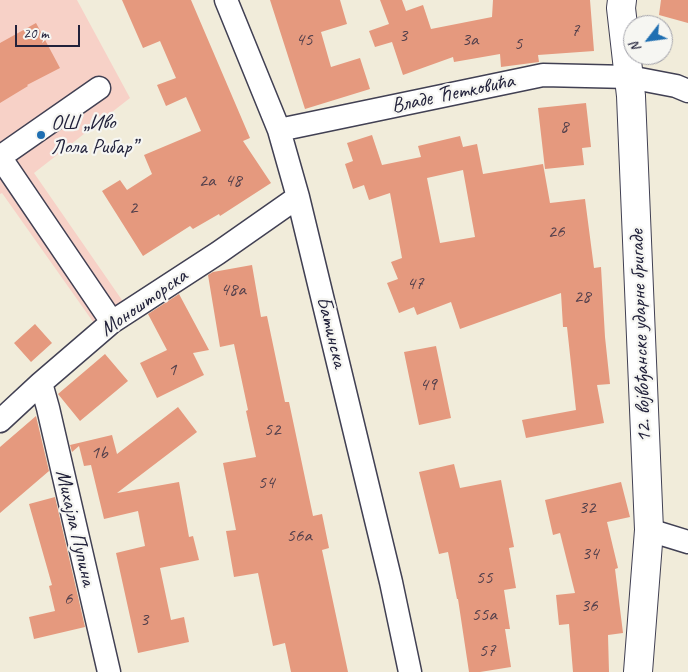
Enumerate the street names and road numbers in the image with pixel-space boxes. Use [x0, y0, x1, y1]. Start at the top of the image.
street label: Владе Ћетковића [389, 69, 517, 119]
street label: 12. војвођанске ударне бригаде [625, 229, 657, 443]
street label: Моношторска [95, 264, 193, 342]
street label: Батинска [310, 294, 352, 370]
street label: Михајла Пупина [49, 467, 101, 589]

